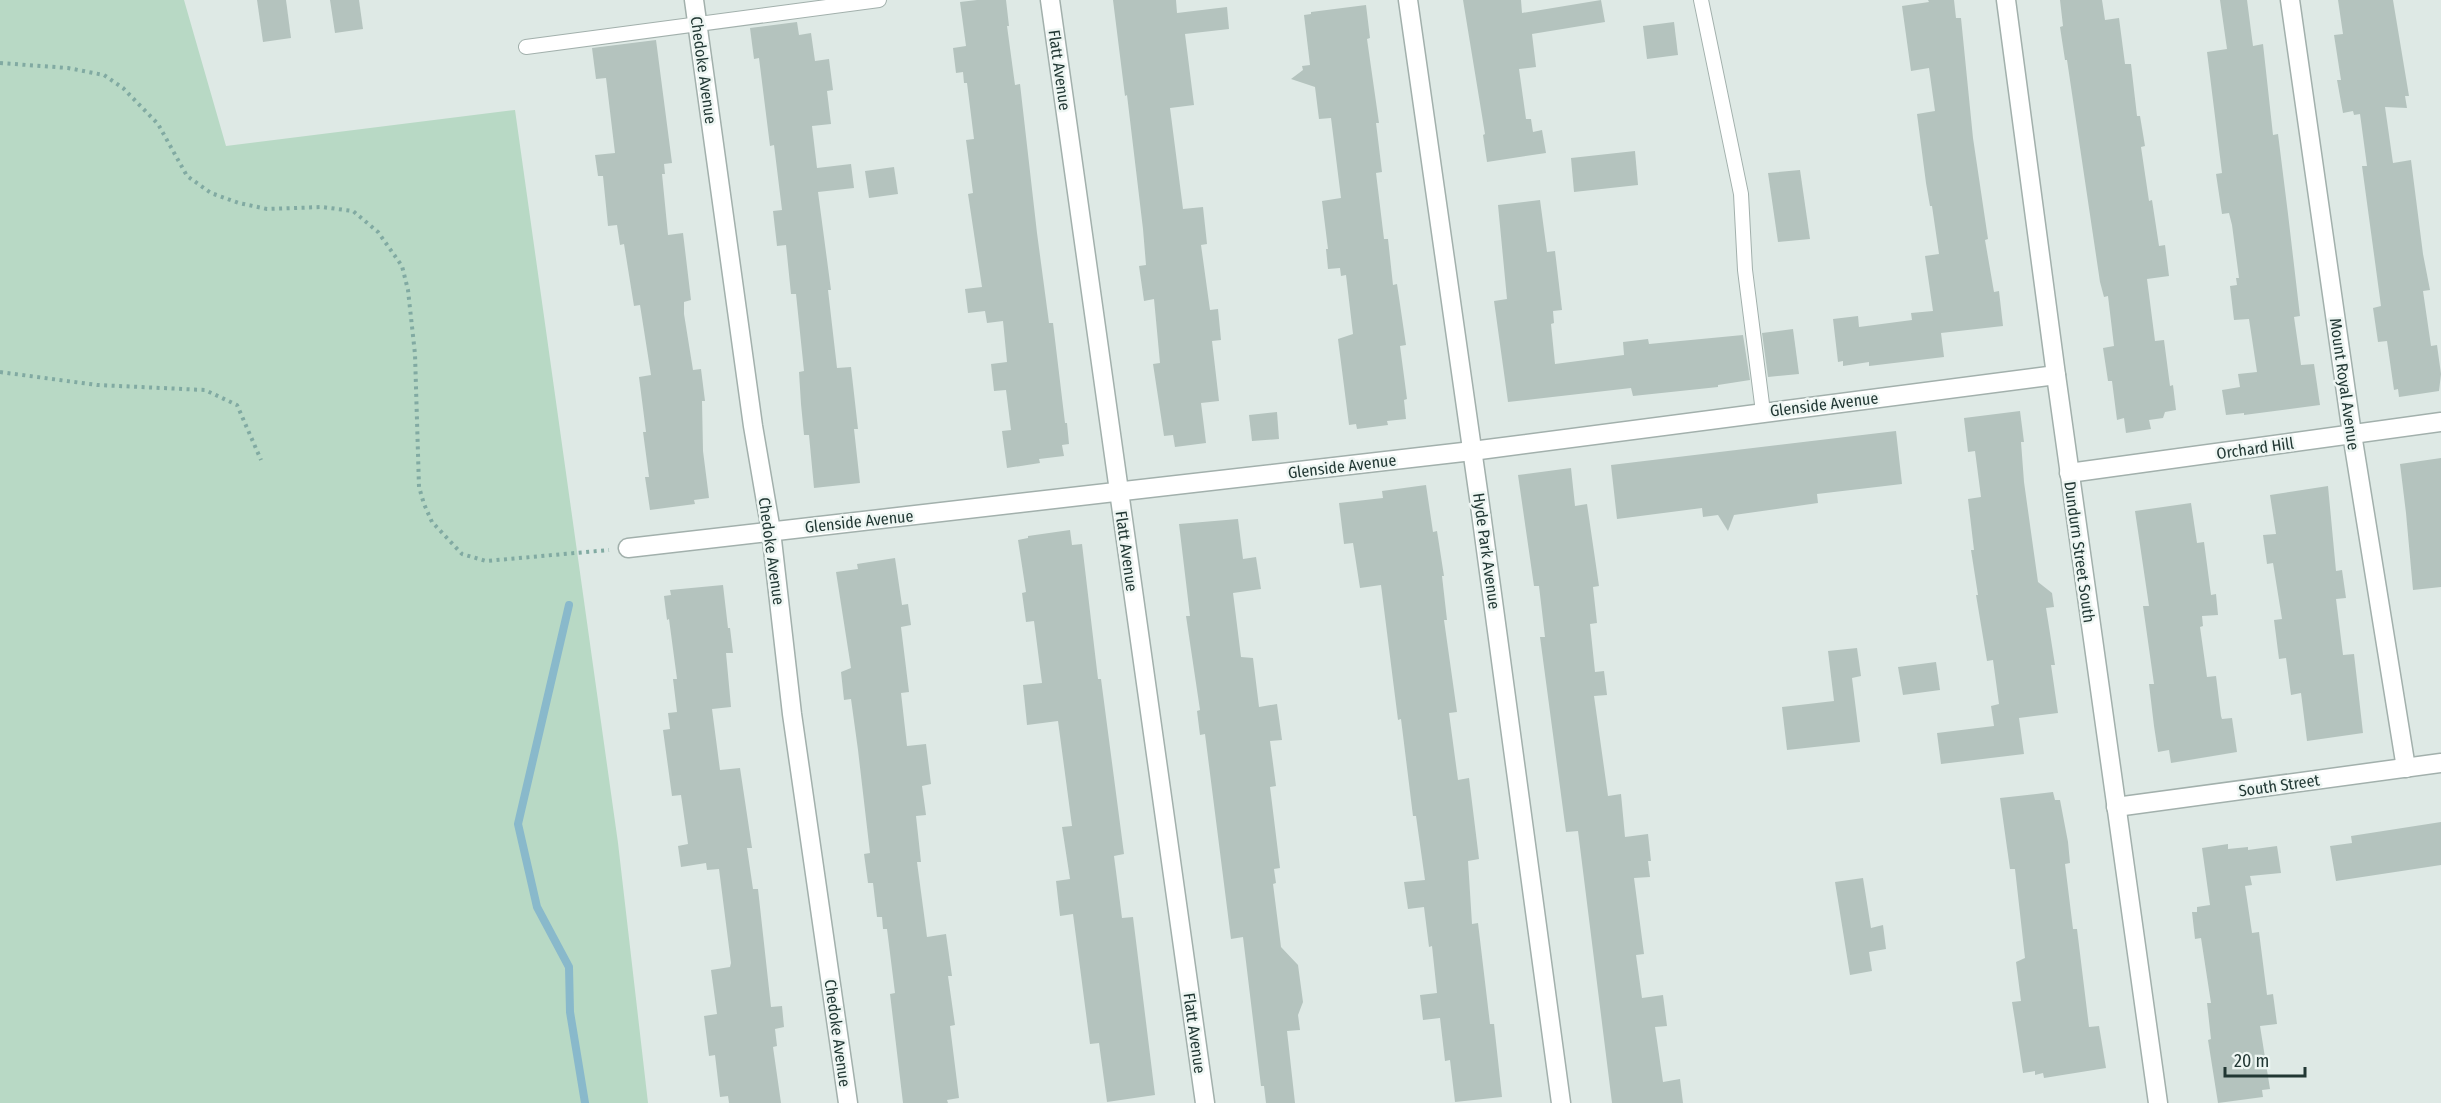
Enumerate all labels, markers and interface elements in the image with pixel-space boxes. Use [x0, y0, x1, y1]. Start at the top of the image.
street label: Chedoke Avenue [687, 15, 720, 125]
street label: Flatt Avenue [1044, 29, 1075, 112]
street label: Mount Royal Avenue [2326, 317, 2363, 451]
street label: Glenside Avenue [1769, 388, 1879, 421]
street label: Orchard Hill [2215, 434, 2295, 463]
street label: Glenside Avenue [1287, 450, 1397, 483]
street label: Dundurn Street South [2060, 480, 2099, 624]
street label: Hyde Park Avenue [1469, 492, 1504, 611]
street label: Chedoke Avenue [755, 496, 788, 606]
street label: Glenside Avenue [804, 506, 914, 537]
street label: Flatt Avenue [1111, 510, 1142, 593]
street label: South Street [2237, 770, 2321, 801]
street label: Chedoke Avenue [821, 978, 854, 1088]
street label: Flatt Avenue [1179, 992, 1210, 1075]
scale bar [2225, 1040, 2304, 1078]
text: 20 m [2234, 1050, 2269, 1072]

